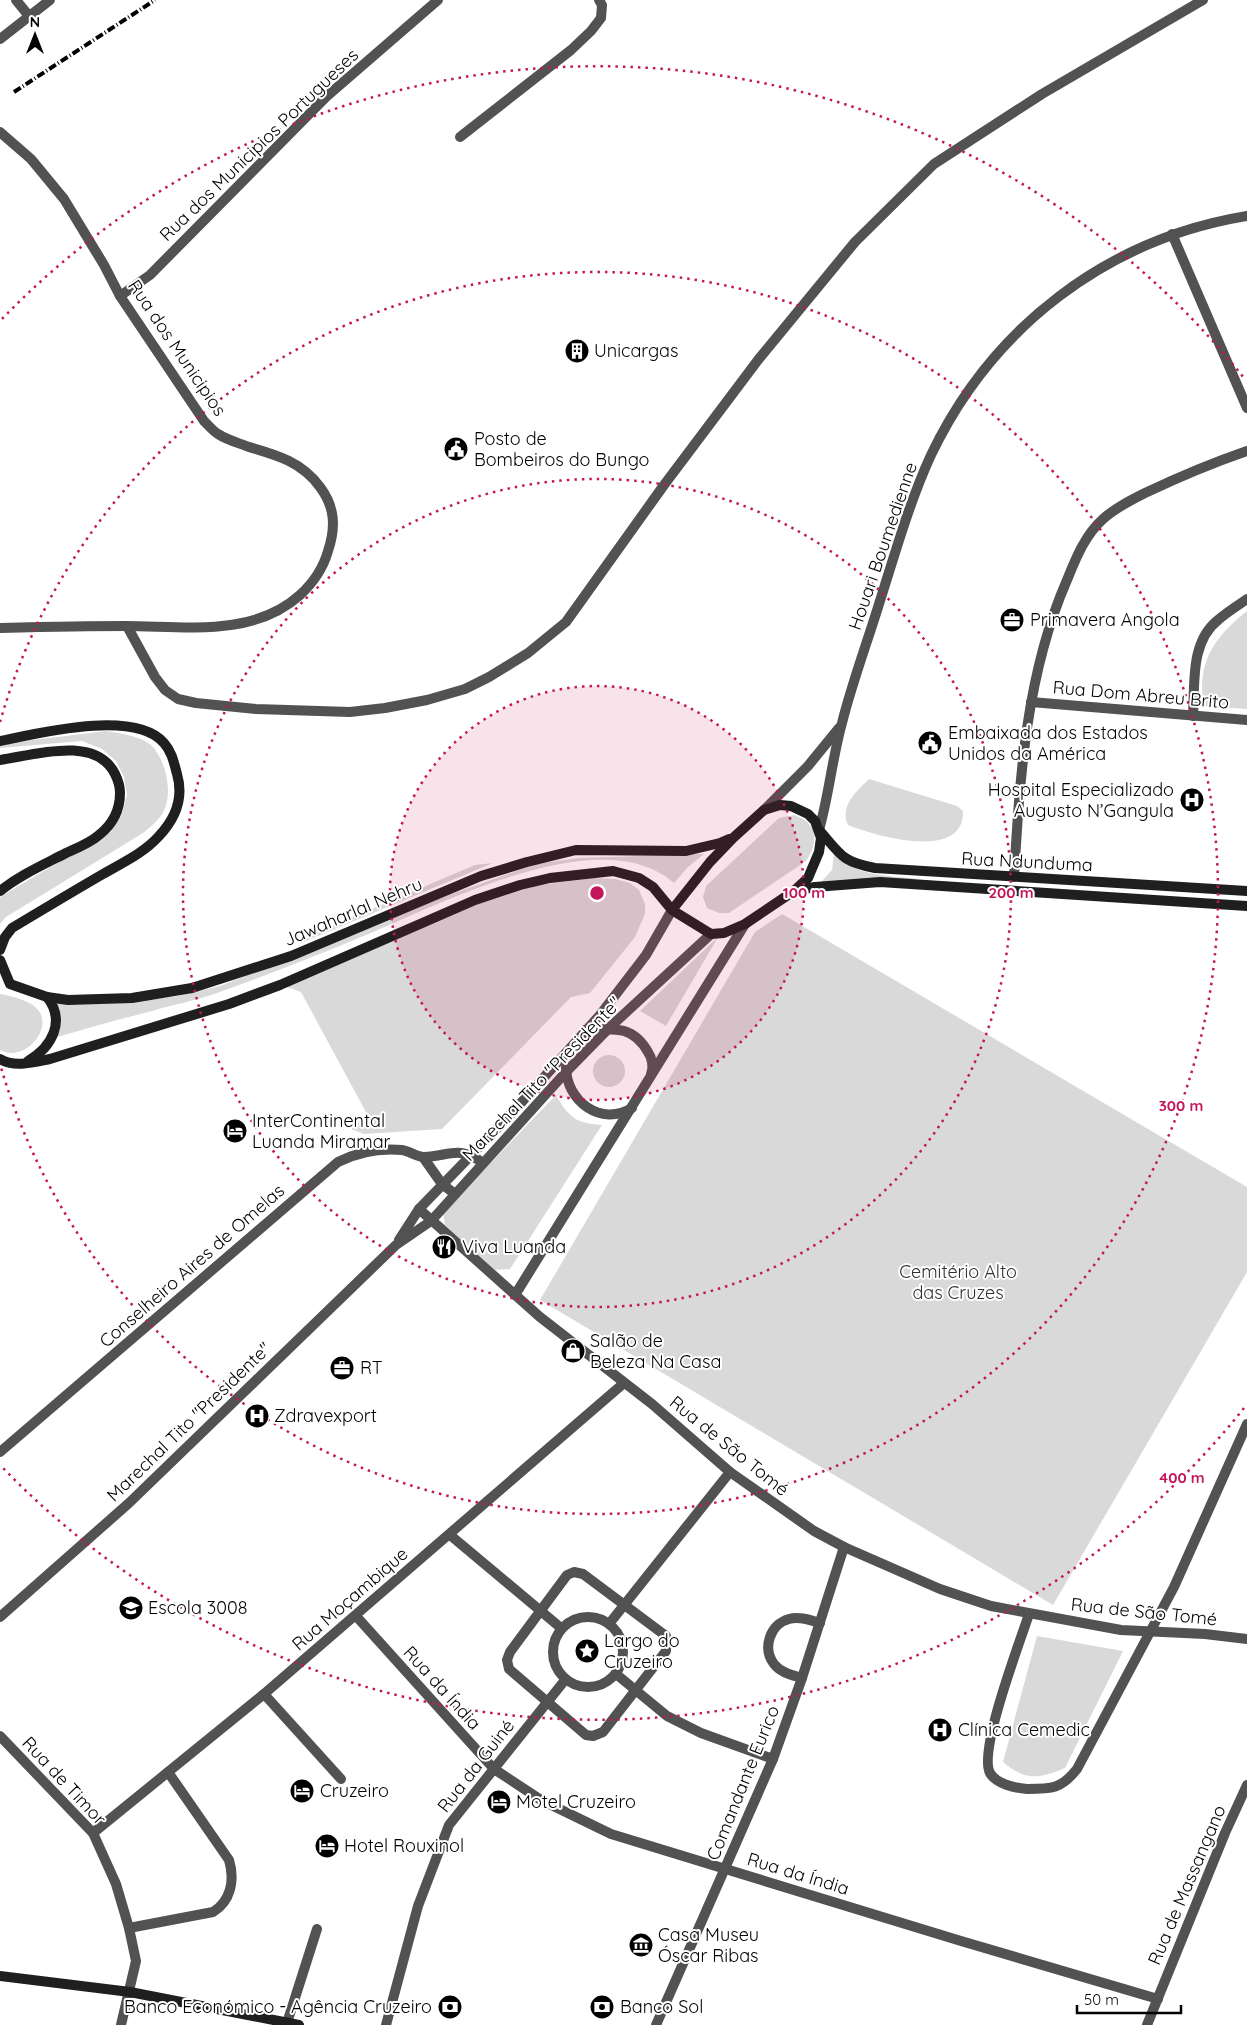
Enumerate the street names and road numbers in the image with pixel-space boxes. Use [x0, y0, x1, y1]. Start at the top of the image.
street label: Rua dos Municipios Portugueses [154, 43, 363, 246]
street label: Rua dos Municipios [123, 275, 232, 420]
street label: Houari Boumedienne [843, 459, 922, 633]
street label: Rua Dom Abreu Brito [1052, 675, 1230, 714]
street label: Rua Ndunduma [961, 847, 1093, 876]
street label: Jawaharlal Nehru [280, 872, 426, 951]
street label: Marechal Tito "Presidente" [457, 992, 626, 1166]
street label: Conselheiro Aires de Omelas [94, 1179, 289, 1352]
street label: Marechal Tito "Presidente" [102, 1337, 276, 1506]
street label: Rua de São Tomé [665, 1390, 794, 1501]
street label: Rua Moçambique [287, 1542, 412, 1655]
street label: Rua de São Tomé [1070, 1592, 1218, 1631]
street label: Rua da Índia [399, 1641, 486, 1734]
street label: Comandante Eurico [701, 1702, 784, 1864]
street label: Rua da Guiné [432, 1715, 519, 1817]
street label: Rua de Timor [17, 1732, 111, 1830]
street label: Rua de Massangano [1142, 1801, 1231, 1968]
street label: Rua da Índia [744, 1847, 852, 1900]

